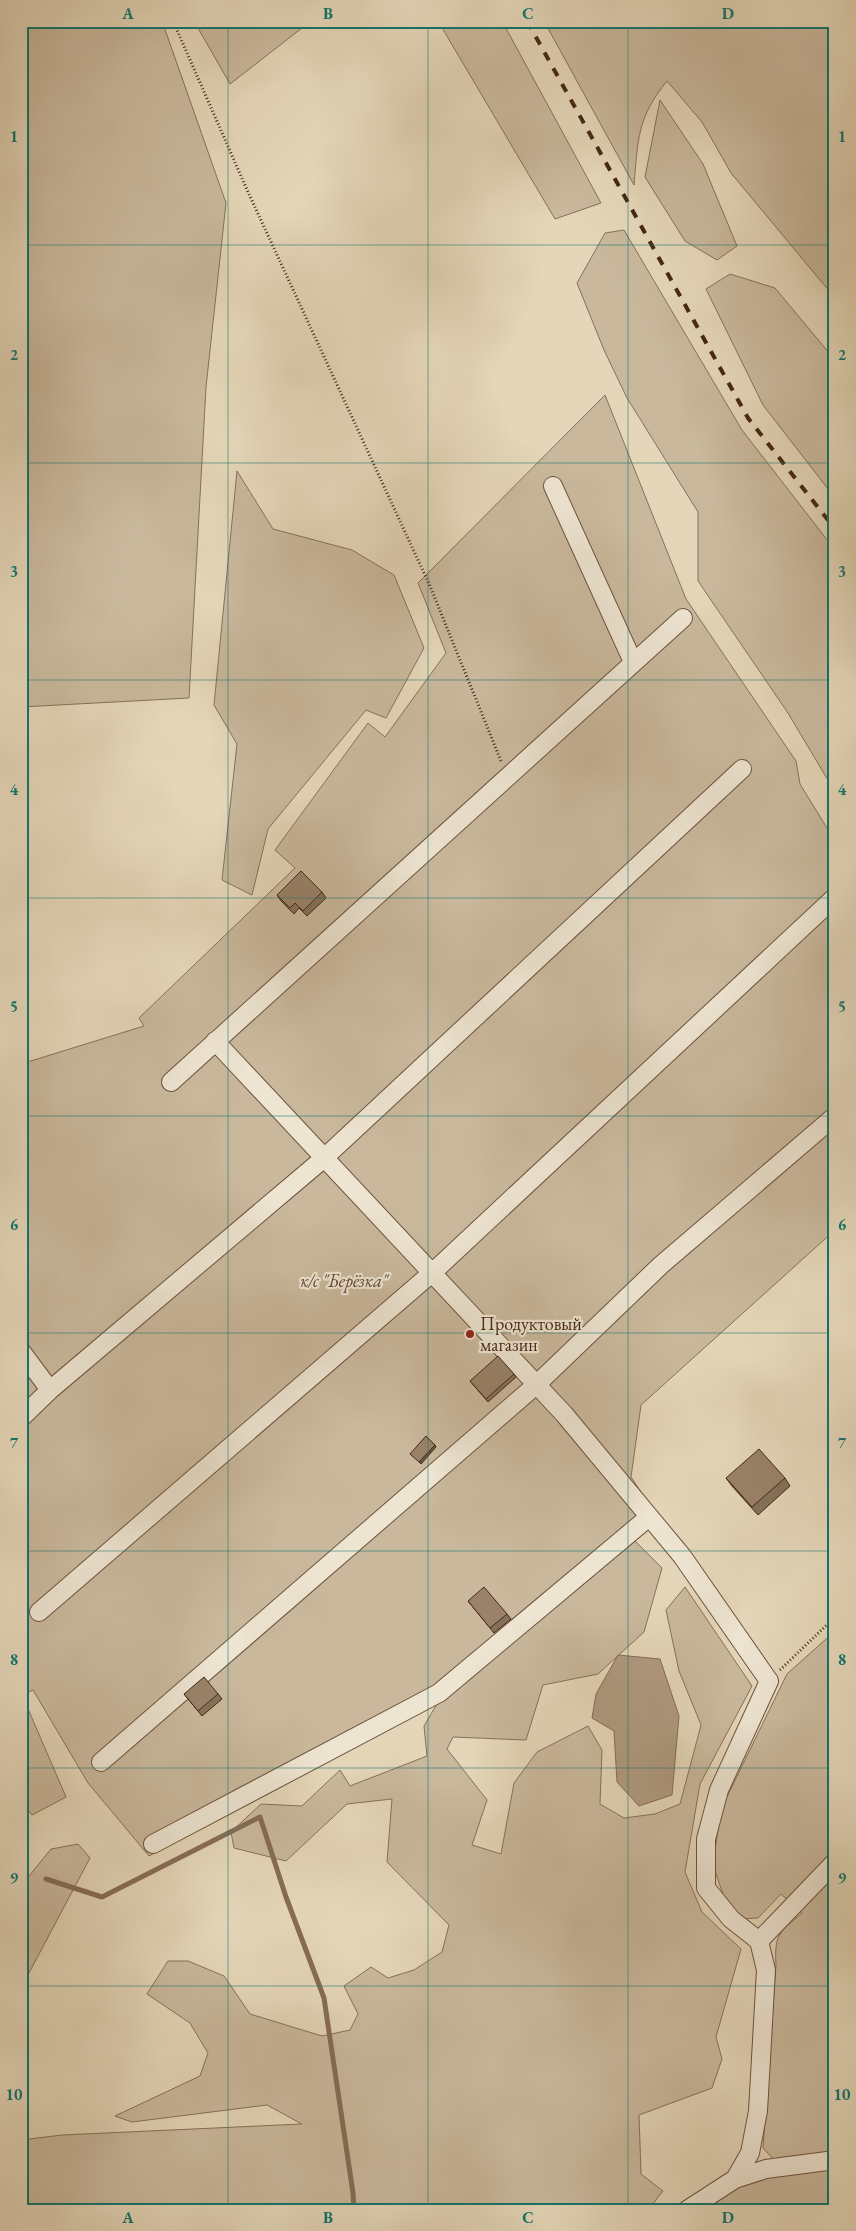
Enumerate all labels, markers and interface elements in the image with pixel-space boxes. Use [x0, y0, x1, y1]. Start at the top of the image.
text: A [121, 3, 134, 24]
text: B [323, 3, 333, 24]
text: C [522, 3, 534, 24]
text: D [722, 3, 734, 24]
text: 1 [10, 126, 18, 147]
text: 1 [838, 126, 846, 147]
text: 2 [10, 344, 19, 365]
text: 2 [838, 344, 847, 365]
text: 3 [10, 561, 18, 582]
text: 3 [838, 561, 846, 582]
text: 4 [10, 779, 19, 800]
text: 4 [838, 779, 847, 800]
text: 5 [10, 996, 18, 1017]
text: 5 [838, 996, 846, 1017]
text: 6 [10, 1214, 19, 1235]
text: 6 [838, 1214, 847, 1235]
park label: к/с "Берёзка" [300, 1269, 390, 1293]
place label: Продуктовый магазин [480, 1312, 582, 1356]
marker: Продуктовый магазин [464, 1328, 476, 1340]
text: 7 [10, 1432, 19, 1453]
text: 7 [838, 1432, 847, 1453]
text: 8 [10, 1649, 18, 1670]
text: 8 [838, 1649, 846, 1670]
text: 9 [10, 1867, 19, 1888]
text: 9 [838, 1867, 847, 1888]
text: 10 [6, 2084, 23, 2105]
text: 10 [834, 2084, 851, 2105]
text: A [121, 2207, 134, 2228]
text: B [323, 2207, 333, 2228]
text: C [522, 2207, 534, 2228]
text: D [722, 2207, 734, 2228]

